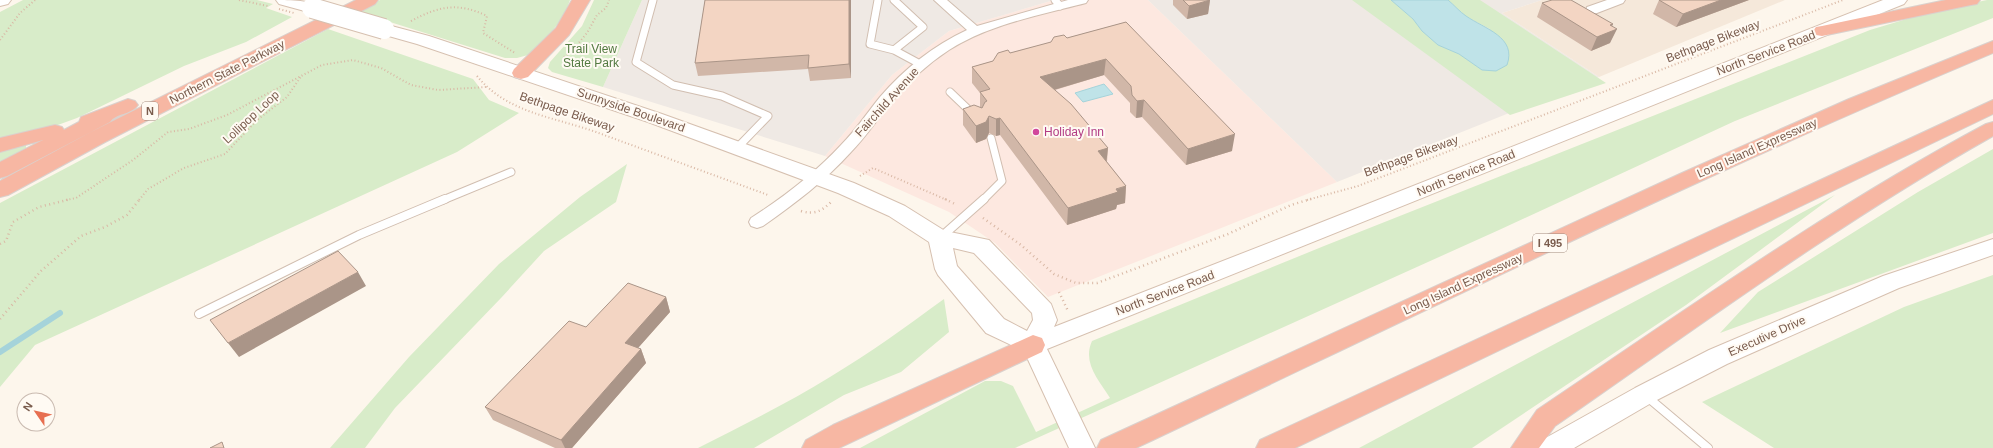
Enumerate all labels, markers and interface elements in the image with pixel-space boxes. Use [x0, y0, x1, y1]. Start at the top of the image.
street label: Bethpage Bikeway [1664, 17, 1762, 65]
street label: North Service Road [1715, 28, 1817, 78]
street label: Northern State Parkway [167, 37, 287, 107]
park label: Trail View State Park [563, 42, 620, 70]
street label: Fairchild Avenue [852, 64, 922, 140]
street label: Sunnyside Boulevard [575, 85, 687, 135]
street label: Lollipop Loop [220, 87, 282, 146]
street label: Bethpage Bikeway [518, 89, 616, 135]
road number: N [142, 102, 158, 120]
street label: Long Island Expressway [1695, 115, 1819, 181]
place label: Holiday Inn [1044, 125, 1104, 139]
marker: Holiday Inn [1031, 127, 1041, 137]
street label: Bethpage Bikeway [1362, 132, 1460, 180]
street label: North Service Road [1415, 147, 1517, 199]
road number: I 495 [1533, 234, 1567, 252]
street label: Long Island Expressway [1401, 250, 1525, 318]
street label: North Service Road [1114, 268, 1216, 318]
street label: Executive Drive [1726, 313, 1808, 359]
north arrow [16, 392, 56, 432]
text: N [21, 400, 35, 413]

